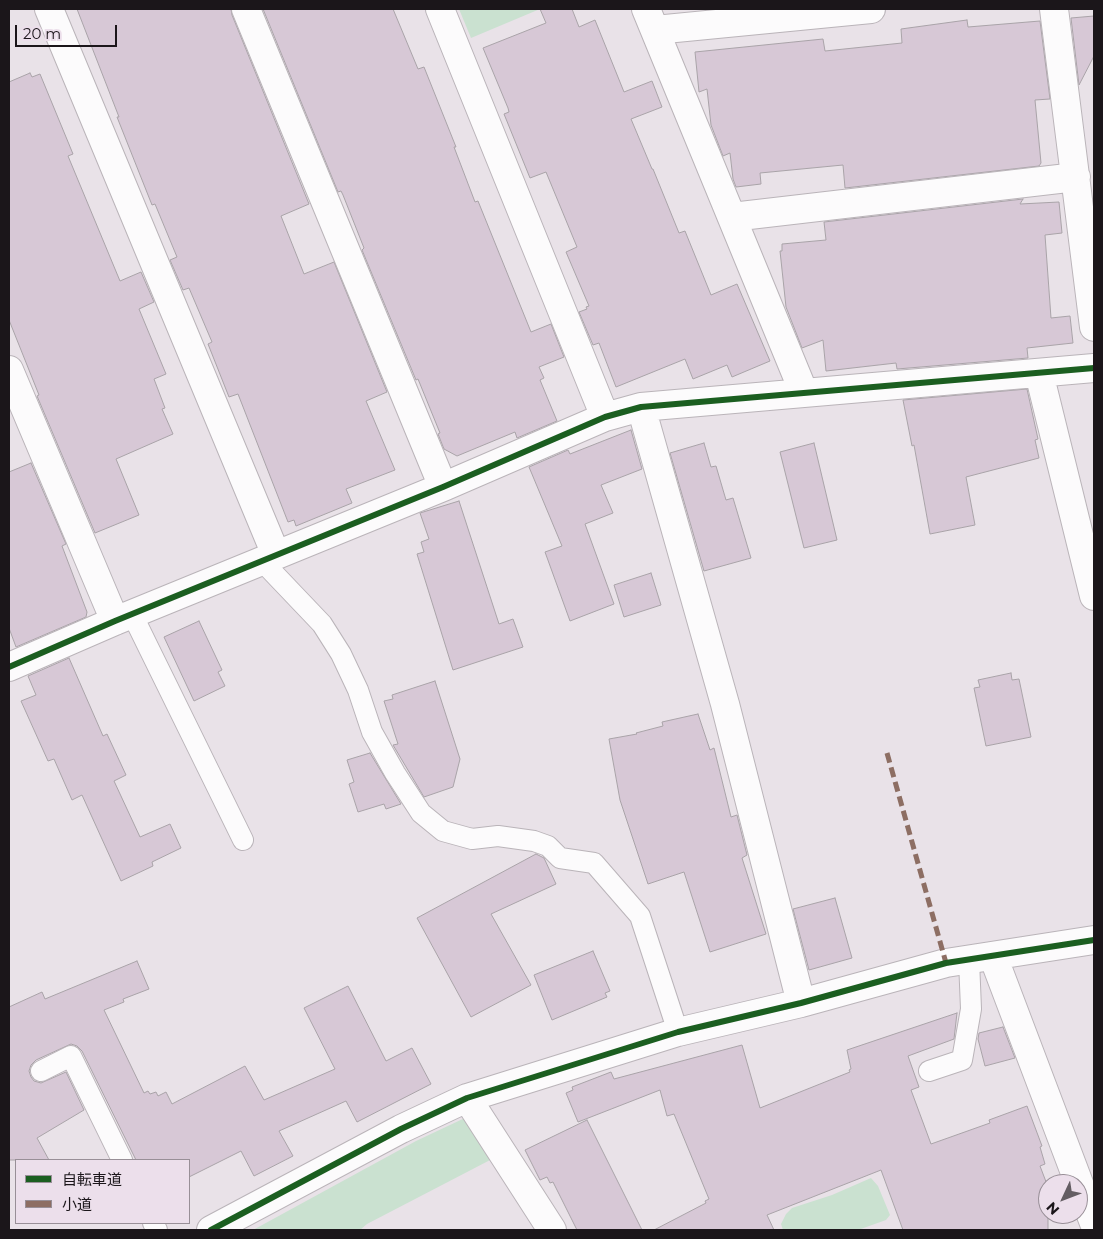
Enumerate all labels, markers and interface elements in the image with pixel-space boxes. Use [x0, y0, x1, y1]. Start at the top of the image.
scale bar [18, 15, 120, 47]
text: 20 m [23, 24, 61, 43]
legend [15, 1159, 190, 1224]
text: 自転車道 [62, 1170, 122, 1189]
north arrow [1038, 1174, 1088, 1224]
text: 小道 [62, 1195, 92, 1214]
text: N [1042, 1198, 1063, 1219]

